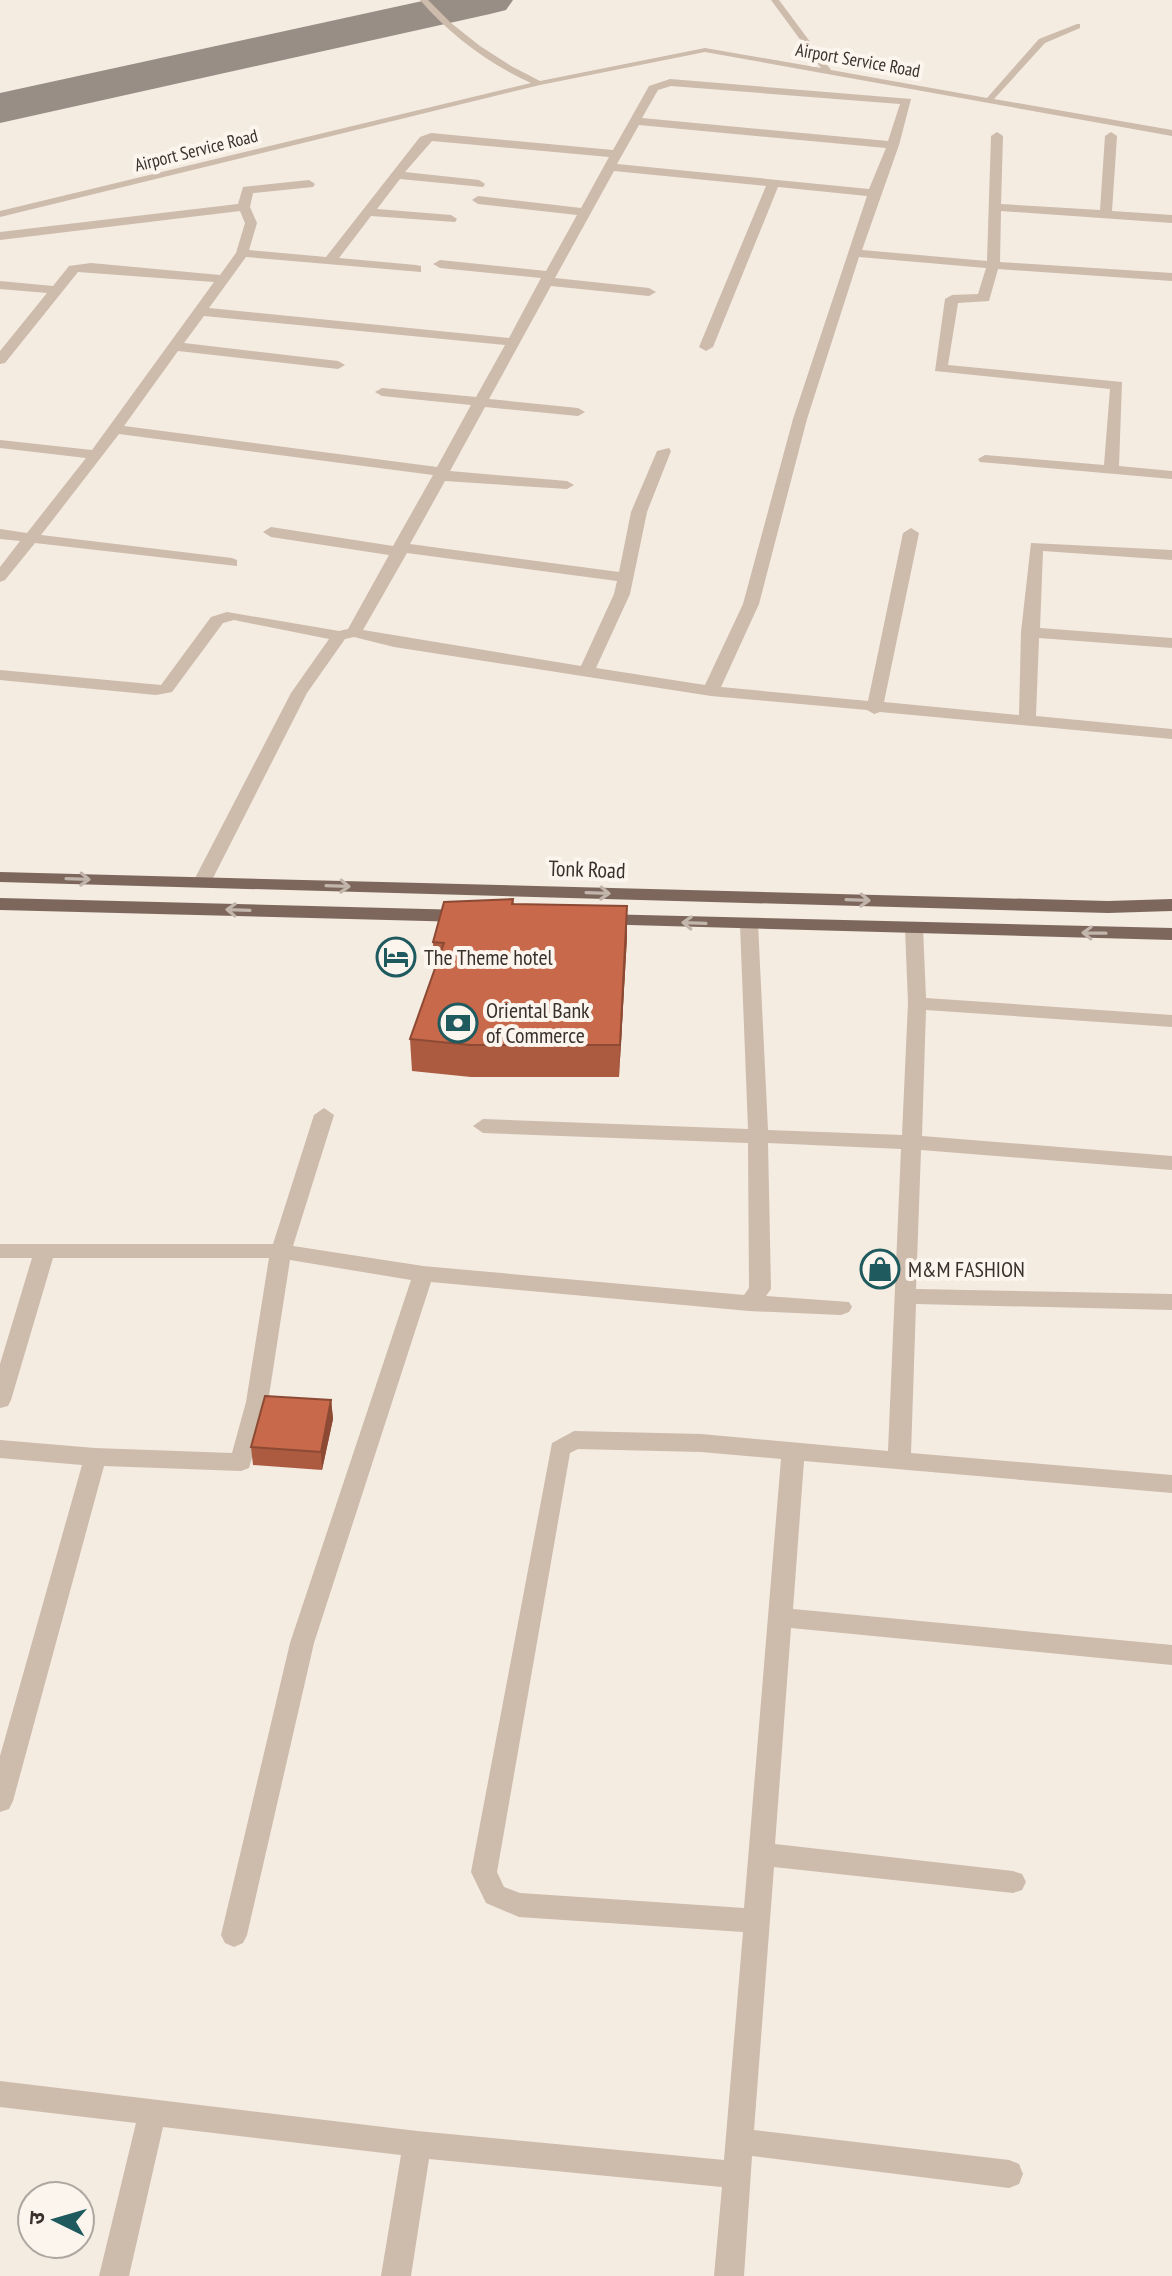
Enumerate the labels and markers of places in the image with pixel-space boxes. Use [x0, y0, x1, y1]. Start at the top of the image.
hotel icon: The Theme hotel [375, 936, 417, 978]
place label: The Theme hotel [424, 943, 554, 971]
place label: Oriental Bank of Commerce [486, 996, 590, 1049]
bank icon: Oriental Bank of Commerce [437, 1002, 479, 1044]
shop icon: M&M FASHION [859, 1248, 901, 1290]
place label: M&M FASHION [908, 1255, 1025, 1283]

